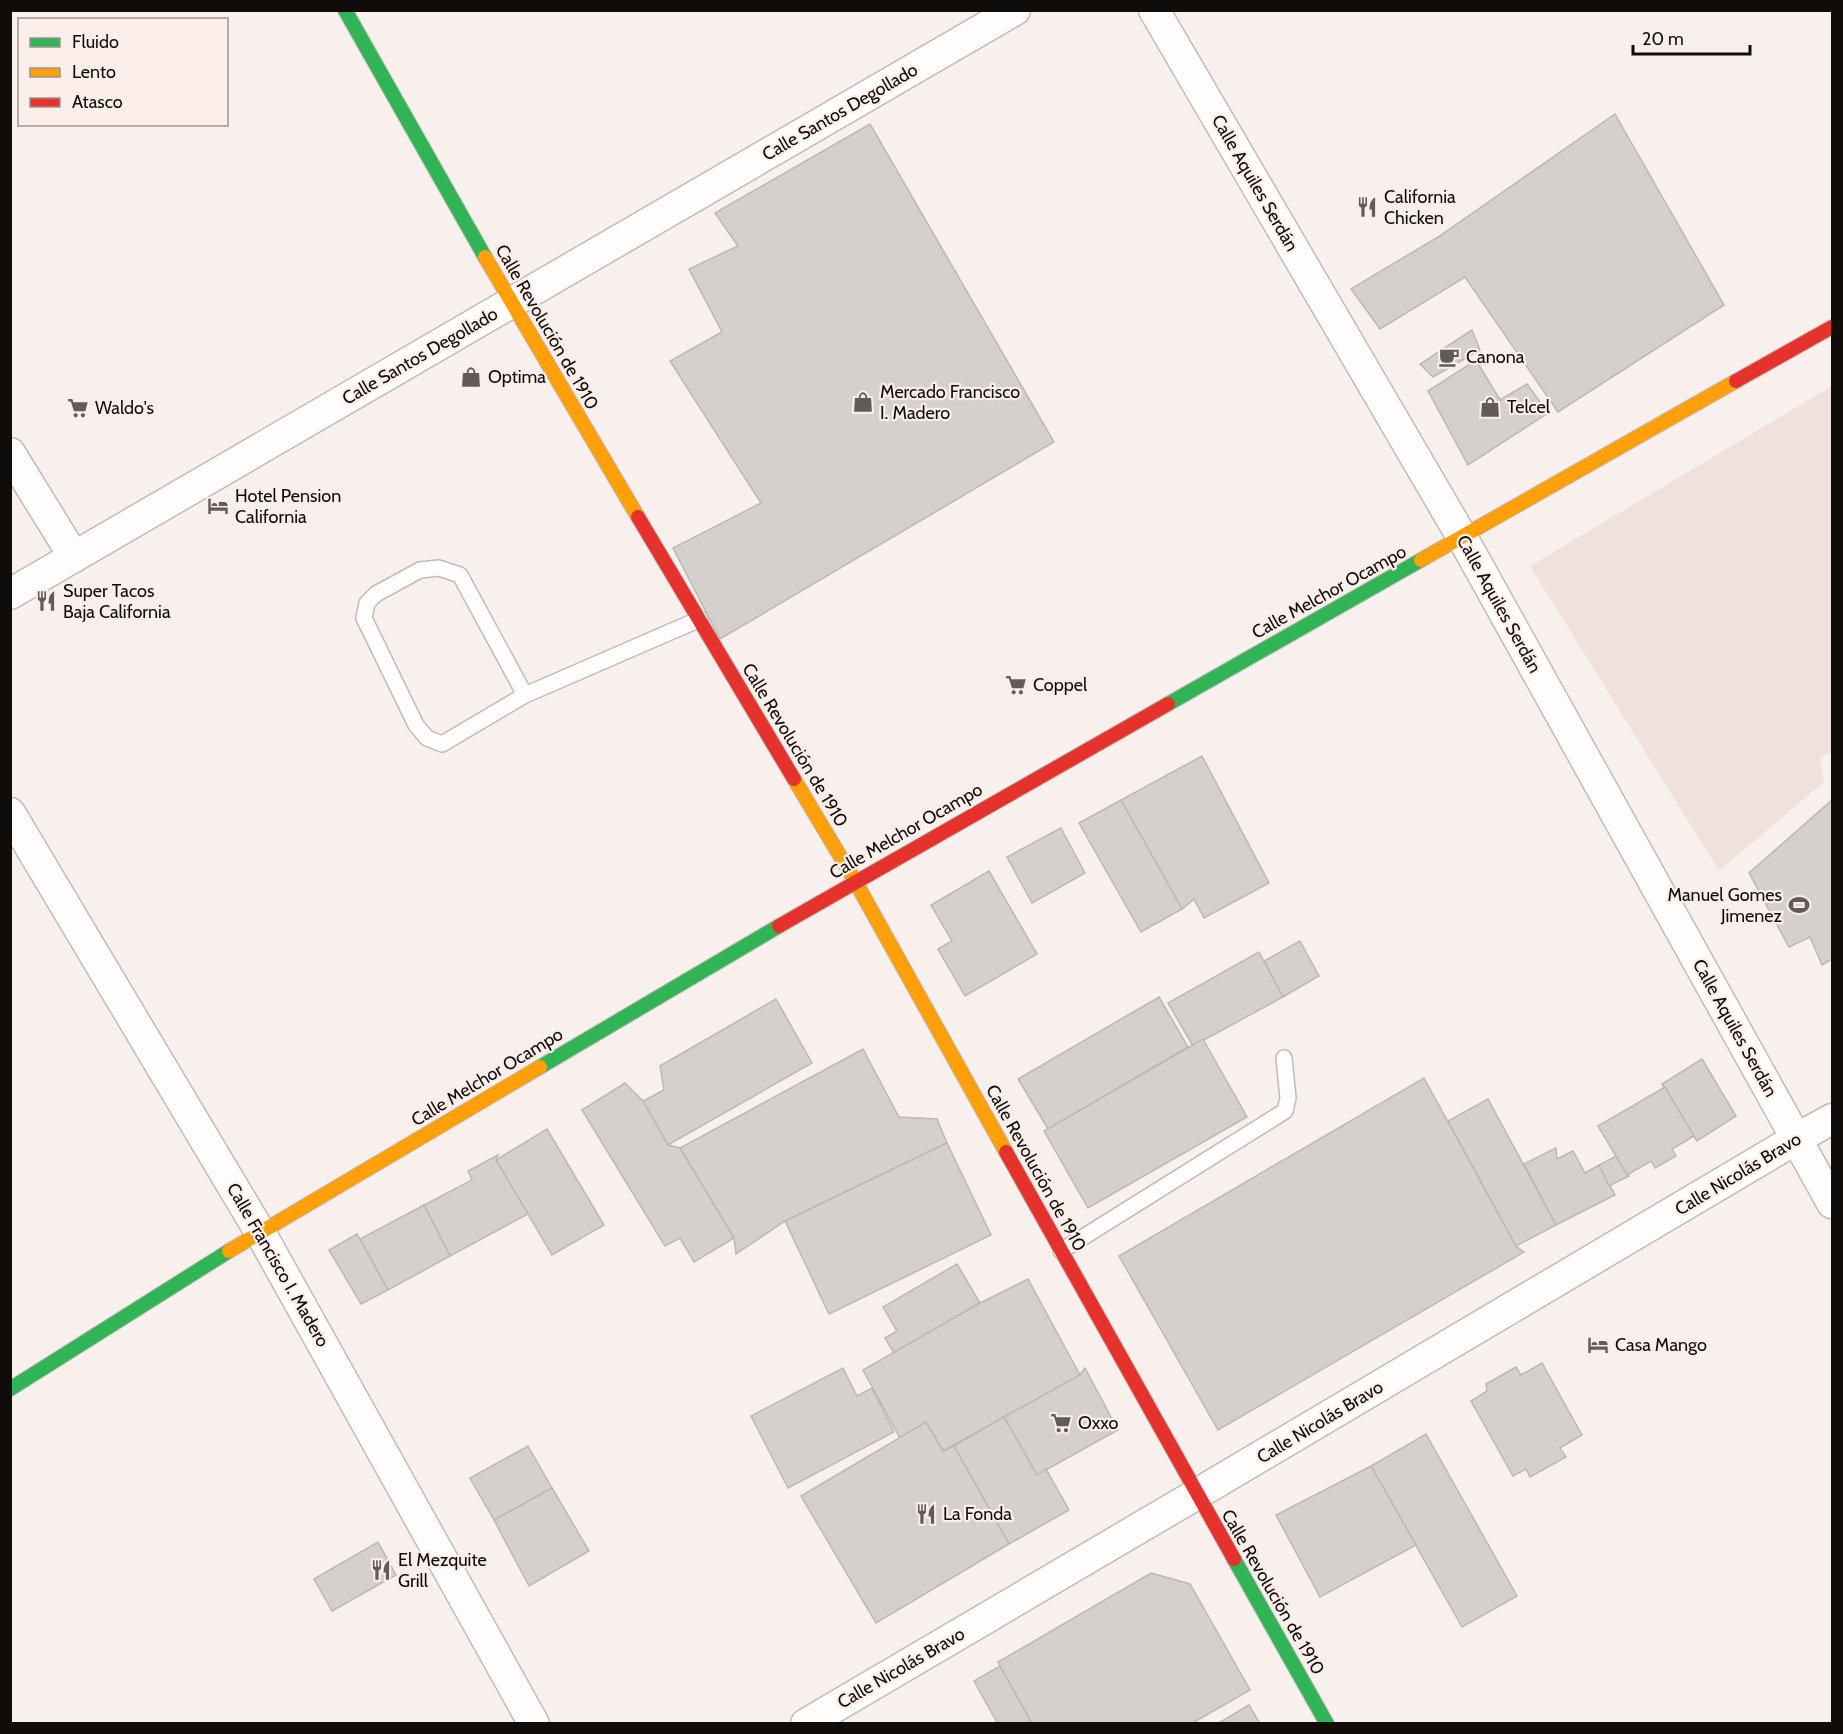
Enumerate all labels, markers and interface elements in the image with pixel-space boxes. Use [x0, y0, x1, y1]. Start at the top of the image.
legend [18, 18, 228, 126]
scale bar [1633, 18, 1750, 56]
text: 20 m [1642, 28, 1684, 50]
text: Fluido [72, 31, 119, 53]
street label: Calle Santos Degollado [758, 58, 922, 166]
text: Lento [72, 61, 116, 83]
text: Atasco [72, 91, 123, 113]
street label: Calle Aquiles Serdán [1207, 111, 1303, 255]
place label: California Chicken [1384, 186, 1456, 229]
restaurant icon: California Chicken [1355, 195, 1379, 219]
street label: Calle Revolución de 1910 [491, 240, 603, 414]
street label: Calle Santos Degollado [338, 302, 502, 410]
cafe icon: Canona [1437, 345, 1461, 369]
place label: Canona [1466, 346, 1525, 368]
shop icon: Optima [459, 365, 483, 389]
place label: Optima [488, 366, 546, 388]
place label: Mercado Francisco I. Madero [880, 381, 1020, 424]
shop icon: Mercado Francisco I. Madero [851, 390, 875, 414]
shop icon: Telcel [1478, 395, 1502, 419]
supermarket icon: Waldo's [66, 396, 90, 420]
place label: Telcel [1507, 396, 1551, 418]
place label: Waldo's [95, 397, 154, 419]
place label: Hotel Pension California [235, 485, 341, 528]
hotel icon: Hotel Pension California [206, 494, 230, 518]
street label: Calle Aquiles Serdán [1452, 531, 1546, 677]
street label: Calle Melchor Ocampo [1248, 540, 1410, 644]
place label: Super Tacos Baja California [63, 580, 171, 623]
restaurant icon: Super Tacos Baja California [34, 589, 58, 613]
street label: Calle Revolución de 1910 [737, 659, 853, 831]
supermarket icon: Coppel [1004, 673, 1028, 697]
place label: Coppel [1033, 674, 1088, 696]
street label: Calle Melchor Ocampo [826, 778, 986, 884]
place label: Manuel Gomes Jimenez [1667, 884, 1783, 927]
sports icon: Manuel Gomes Jimenez [1787, 893, 1811, 917]
street label: Calle Aquiles Serdán [1688, 955, 1782, 1101]
street label: Calle Melchor Ocampo [407, 1023, 567, 1131]
street label: Calle Revolución de 1910 [981, 1081, 1091, 1255]
street label: Calle Nicolás Bravo [1671, 1128, 1805, 1220]
street label: Calle Francisco I. Madero [222, 1179, 334, 1351]
hotel icon: Casa Mango [1586, 1333, 1610, 1357]
place label: Casa Mango [1615, 1334, 1707, 1356]
street label: Calle Nicolás Bravo [1253, 1376, 1387, 1468]
supermarket icon: Oxxo [1049, 1411, 1073, 1435]
place label: Oxxo [1078, 1412, 1118, 1434]
restaurant icon: La Fonda [914, 1502, 938, 1526]
place label: La Fonda [943, 1503, 1012, 1525]
street label: Calle Revolución de 1910 [1217, 1505, 1329, 1679]
place label: El Mezquite Grill [398, 1549, 487, 1592]
restaurant icon: El Mezquite Grill [369, 1558, 393, 1582]
street label: Calle Nicolás Bravo [833, 1623, 969, 1713]

